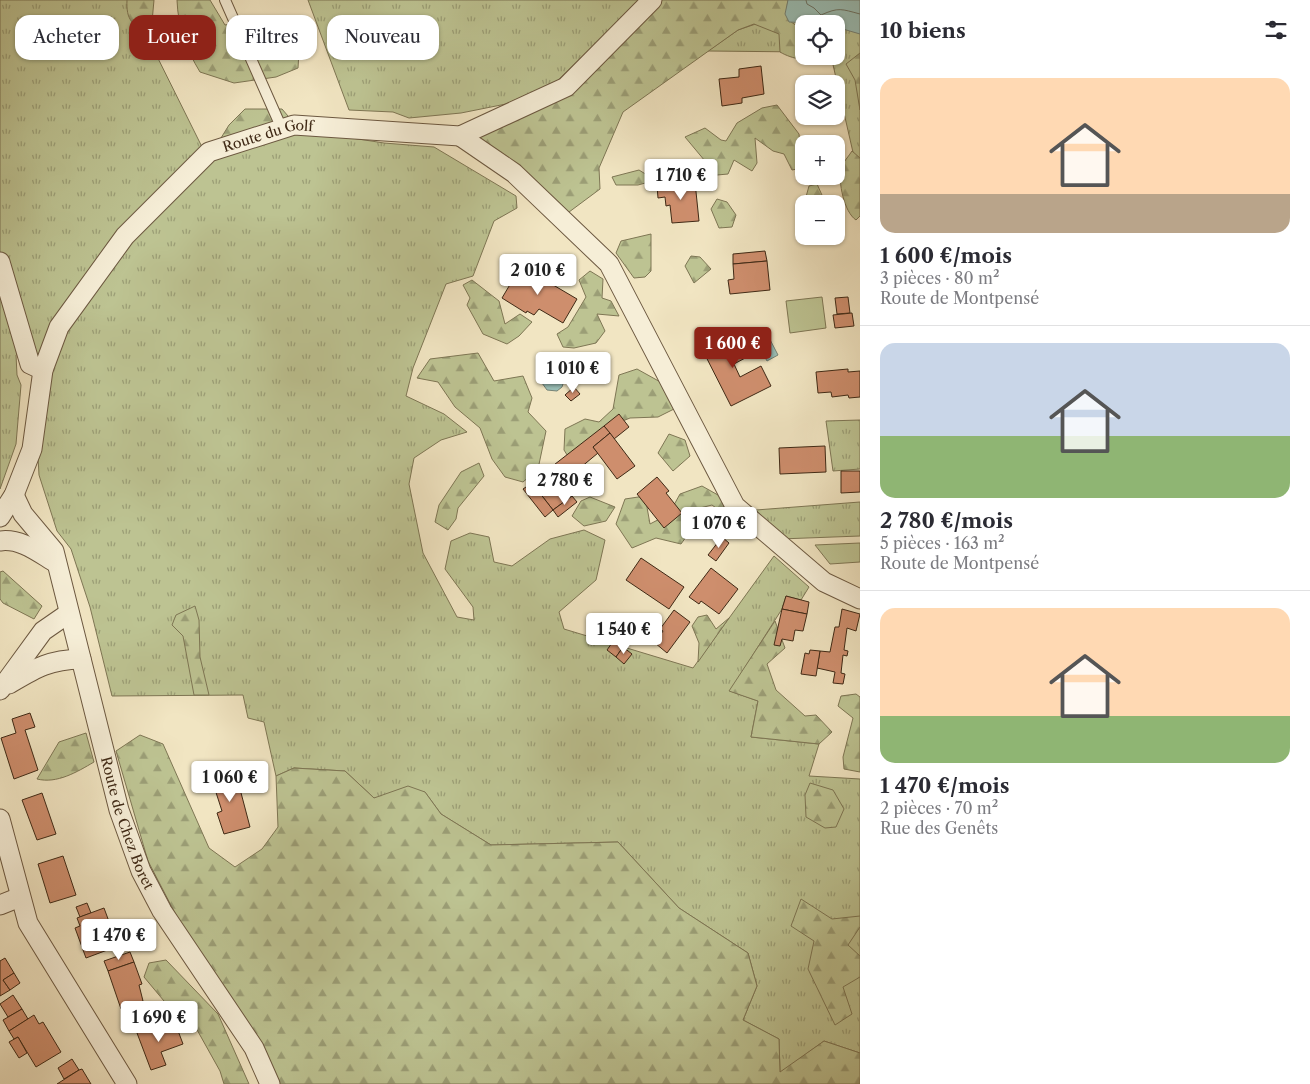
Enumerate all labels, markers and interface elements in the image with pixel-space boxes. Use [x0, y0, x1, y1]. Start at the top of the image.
chip: Acheter [15, 15, 119, 60]
chip: Louer [129, 15, 216, 60]
chip: Filtres [226, 15, 317, 60]
chip: Nouveau [327, 15, 439, 60]
map controls [795, 15, 845, 245]
button: locate [795, 15, 845, 65]
icon: filters [1262, 16, 1290, 44]
text: 10 biens [880, 18, 966, 43]
button: layers [795, 75, 845, 125]
icon: home [1040, 110, 1130, 200]
street label: Route du Golf [220, 116, 316, 156]
button: + [795, 135, 845, 185]
pin: 1 710 € [635, 158, 727, 201]
text: 1 710 € [656, 165, 706, 185]
button: − [795, 195, 845, 245]
text: 1 600 €/mois [880, 243, 1012, 268]
pin: 2 010 € [492, 254, 584, 296]
text: 2 010 € [510, 260, 566, 280]
text: 3 pièces · 80 m² [880, 268, 999, 288]
text: Route de Montpensé [880, 288, 1039, 308]
pin: 1 600 € [687, 326, 779, 369]
text: 1 600 € [705, 333, 761, 353]
pin: 1 010 € [527, 352, 619, 394]
text: 1 010 € [547, 358, 599, 378]
icon: home [1040, 376, 1130, 466]
pin: 2 780 € [519, 464, 611, 506]
text: 2 780 € [537, 470, 593, 490]
pin: 1 070 € [673, 506, 765, 549]
text: 2 780 €/mois [880, 508, 1013, 533]
text: 1 070 € [692, 513, 746, 533]
text: 5 pièces · 163 m² [880, 533, 1005, 553]
text: Route de Montpensé [880, 553, 1039, 573]
pin: 1 540 € [578, 612, 670, 655]
text: 1 540 € [597, 619, 651, 639]
icon: home [1040, 641, 1130, 731]
street label: Route de Chez Boret [97, 755, 158, 892]
pin: 1 060 € [184, 760, 276, 803]
text: 1 060 € [202, 767, 258, 787]
text: 1 470 €/mois [880, 773, 1009, 798]
text: 2 pièces · 70 m² [880, 798, 998, 818]
text: Rue des Genêts [880, 818, 998, 838]
pin: 1 470 € [73, 918, 165, 961]
text: 1 470 € [92, 925, 146, 945]
pin: 1 690 € [113, 1000, 205, 1043]
text: 1 690 € [132, 1007, 186, 1027]

